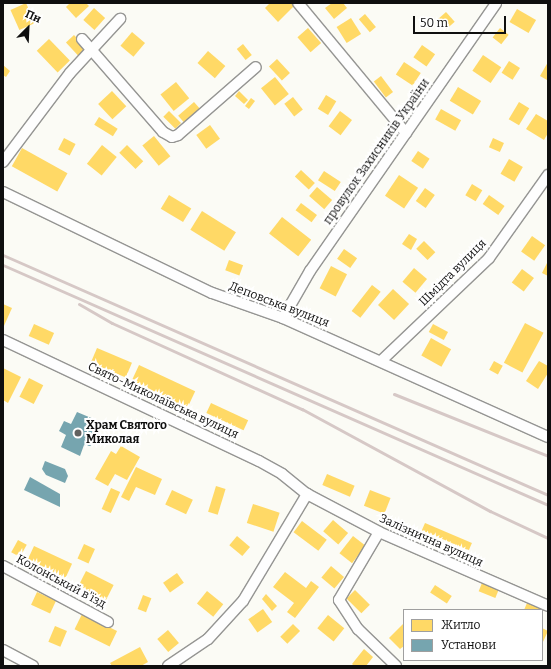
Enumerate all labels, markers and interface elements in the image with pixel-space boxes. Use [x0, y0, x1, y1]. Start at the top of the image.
text: Пн [23, 7, 43, 26]
north arrow [8, 8, 48, 48]
scale bar [415, 8, 508, 34]
text: 50 m [420, 16, 448, 30]
street label: провулок Захисників України [321, 76, 433, 228]
street label: Шмідта вулиця [417, 237, 489, 309]
street label: Деповська вулиця [227, 279, 331, 331]
street label: Свято-Миколаївська вулиця [85, 360, 241, 442]
place label: Храм Святого Миколая [86, 419, 167, 447]
marker: Храм Святого Миколая [73, 428, 83, 438]
street label: Залізнична вулиця [377, 512, 485, 570]
street label: Колонський в'їзд [14, 552, 108, 612]
legend [403, 609, 543, 661]
text: Житло [441, 618, 480, 632]
text: Установи [441, 638, 496, 652]

